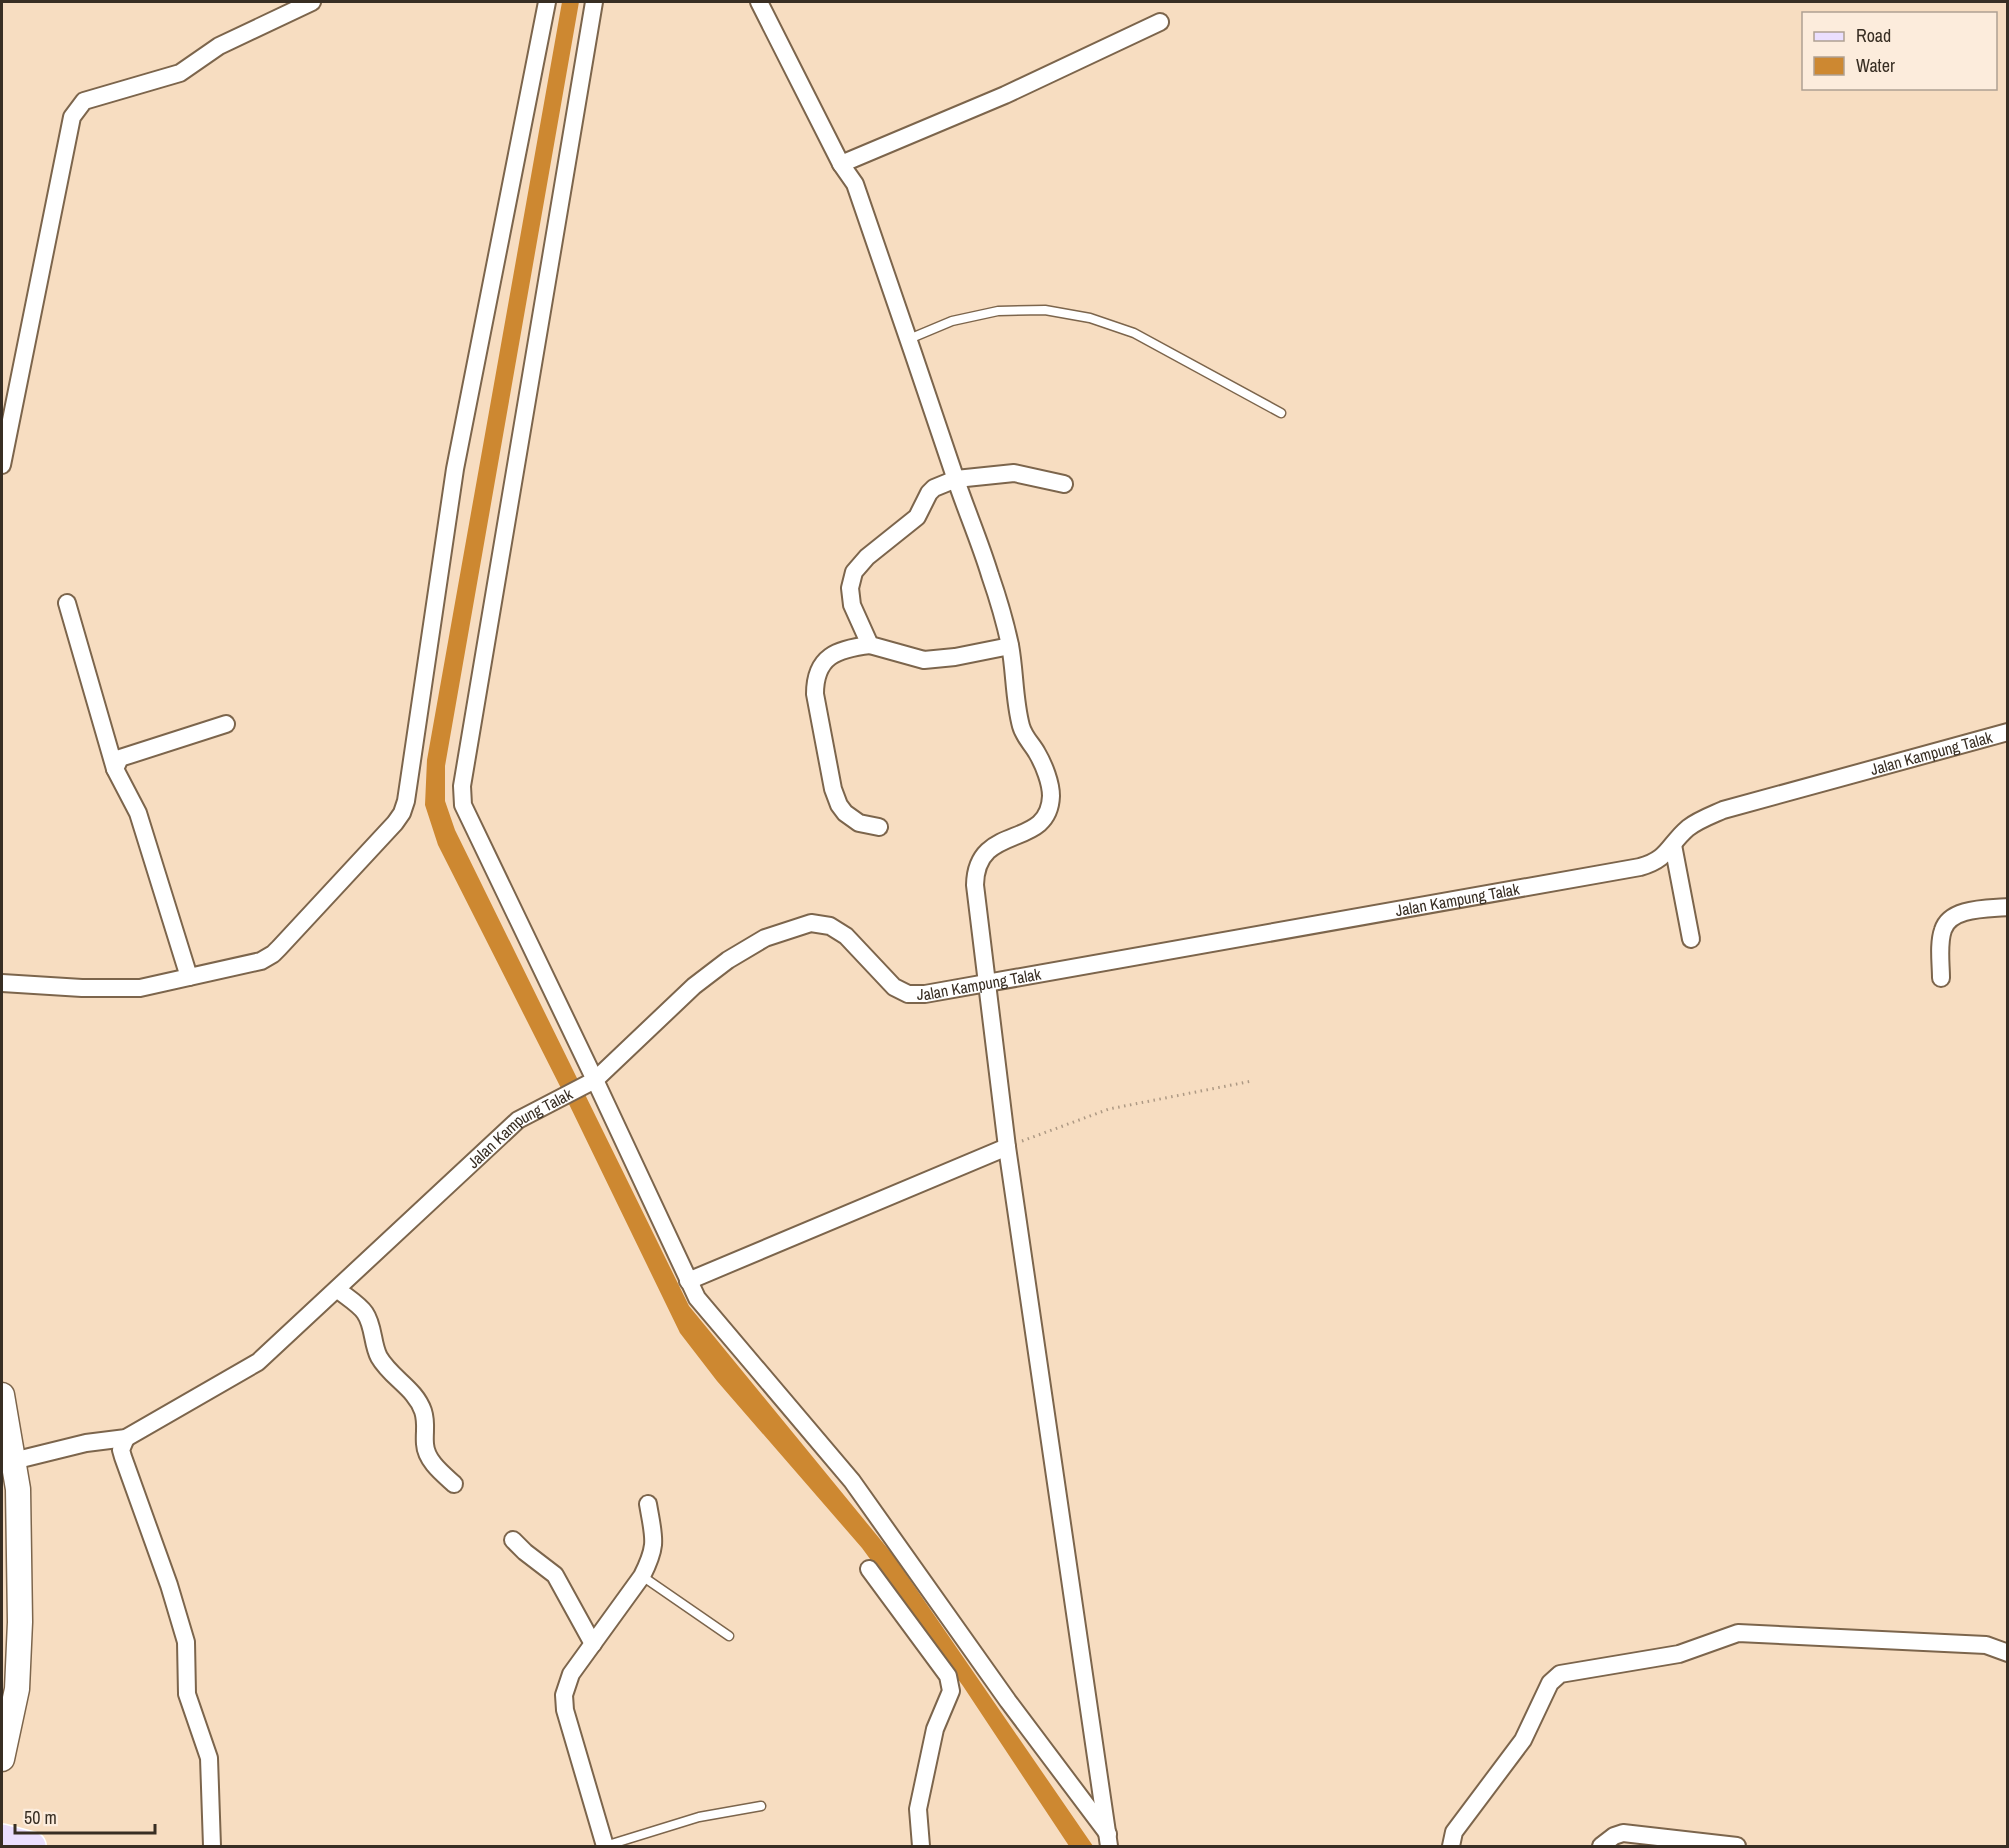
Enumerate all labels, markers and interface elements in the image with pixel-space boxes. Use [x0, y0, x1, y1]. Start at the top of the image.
legend [1802, 12, 1997, 90]
text: Road [1856, 23, 1891, 48]
text: Water [1856, 53, 1895, 78]
street label: Jalan Kampung Talak [1868, 726, 1995, 780]
street label: Jalan Kampung Talak [1394, 878, 1522, 921]
street label: Jalan Kampung Talak [917, 963, 1043, 1005]
street label: Jalan Kampung Talak [462, 1082, 577, 1173]
scale bar [15, 1797, 154, 1835]
text: 50 m [24, 1805, 57, 1830]

